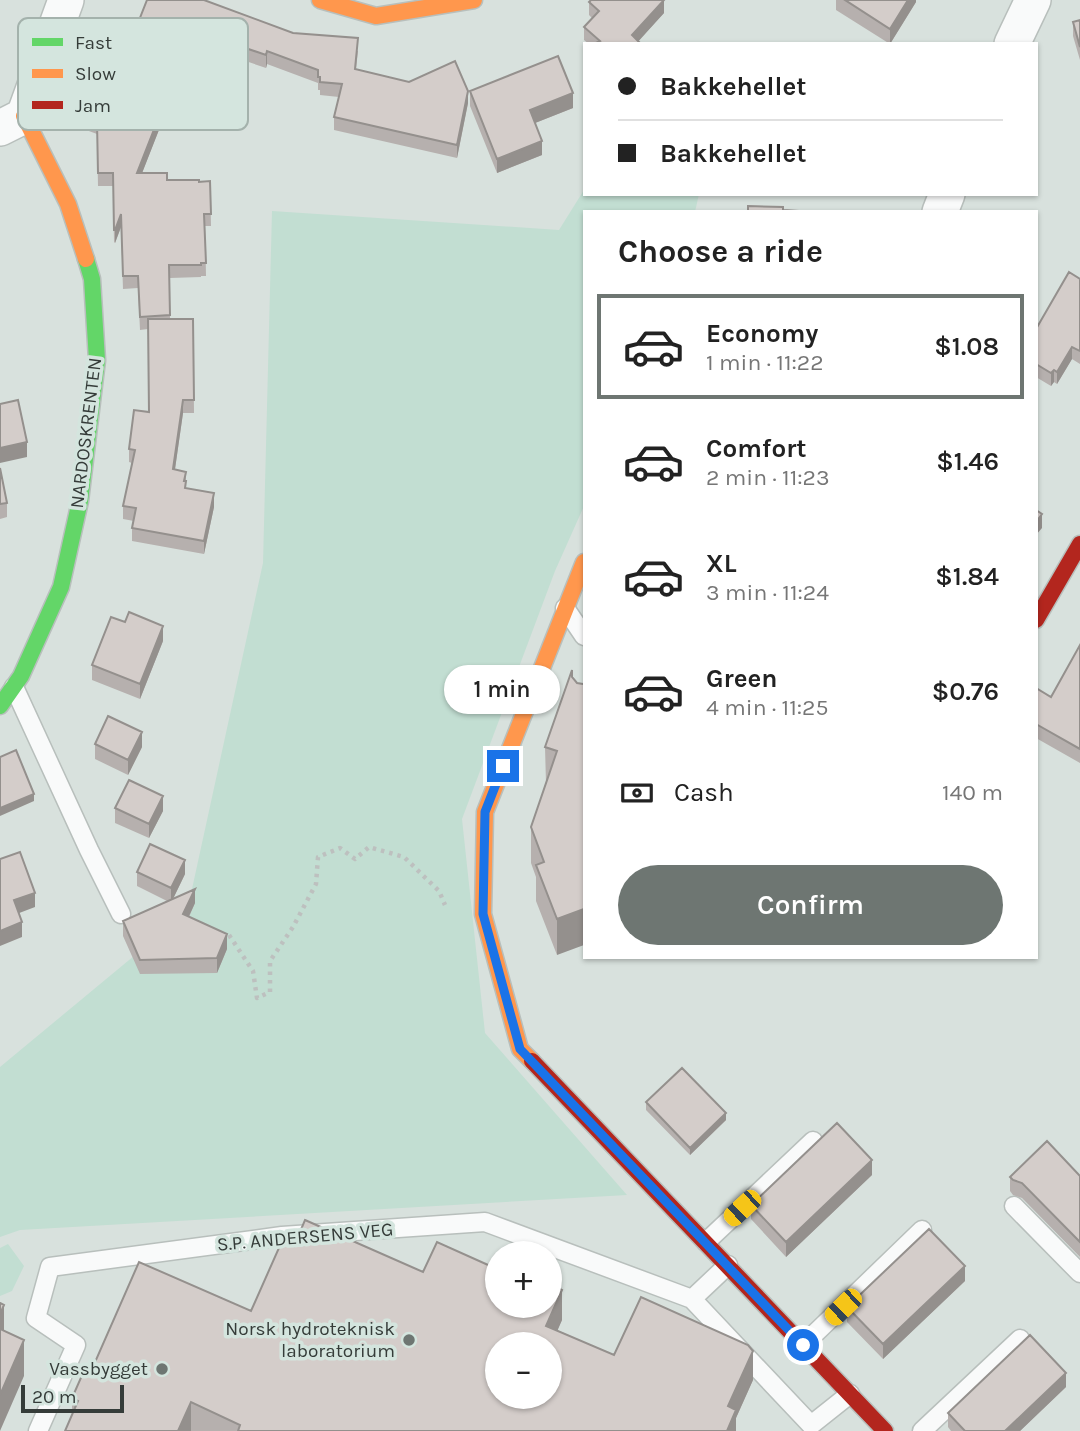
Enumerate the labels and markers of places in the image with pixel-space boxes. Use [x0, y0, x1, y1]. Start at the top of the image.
place label: Norsk hydroteknisk laboratorium [225, 1318, 395, 1362]
marker: Norsk hydroteknisk laboratorium [401, 1332, 417, 1348]
place label: Vassbygget [49, 1358, 148, 1380]
marker: Vassbygget [154, 1361, 170, 1377]

